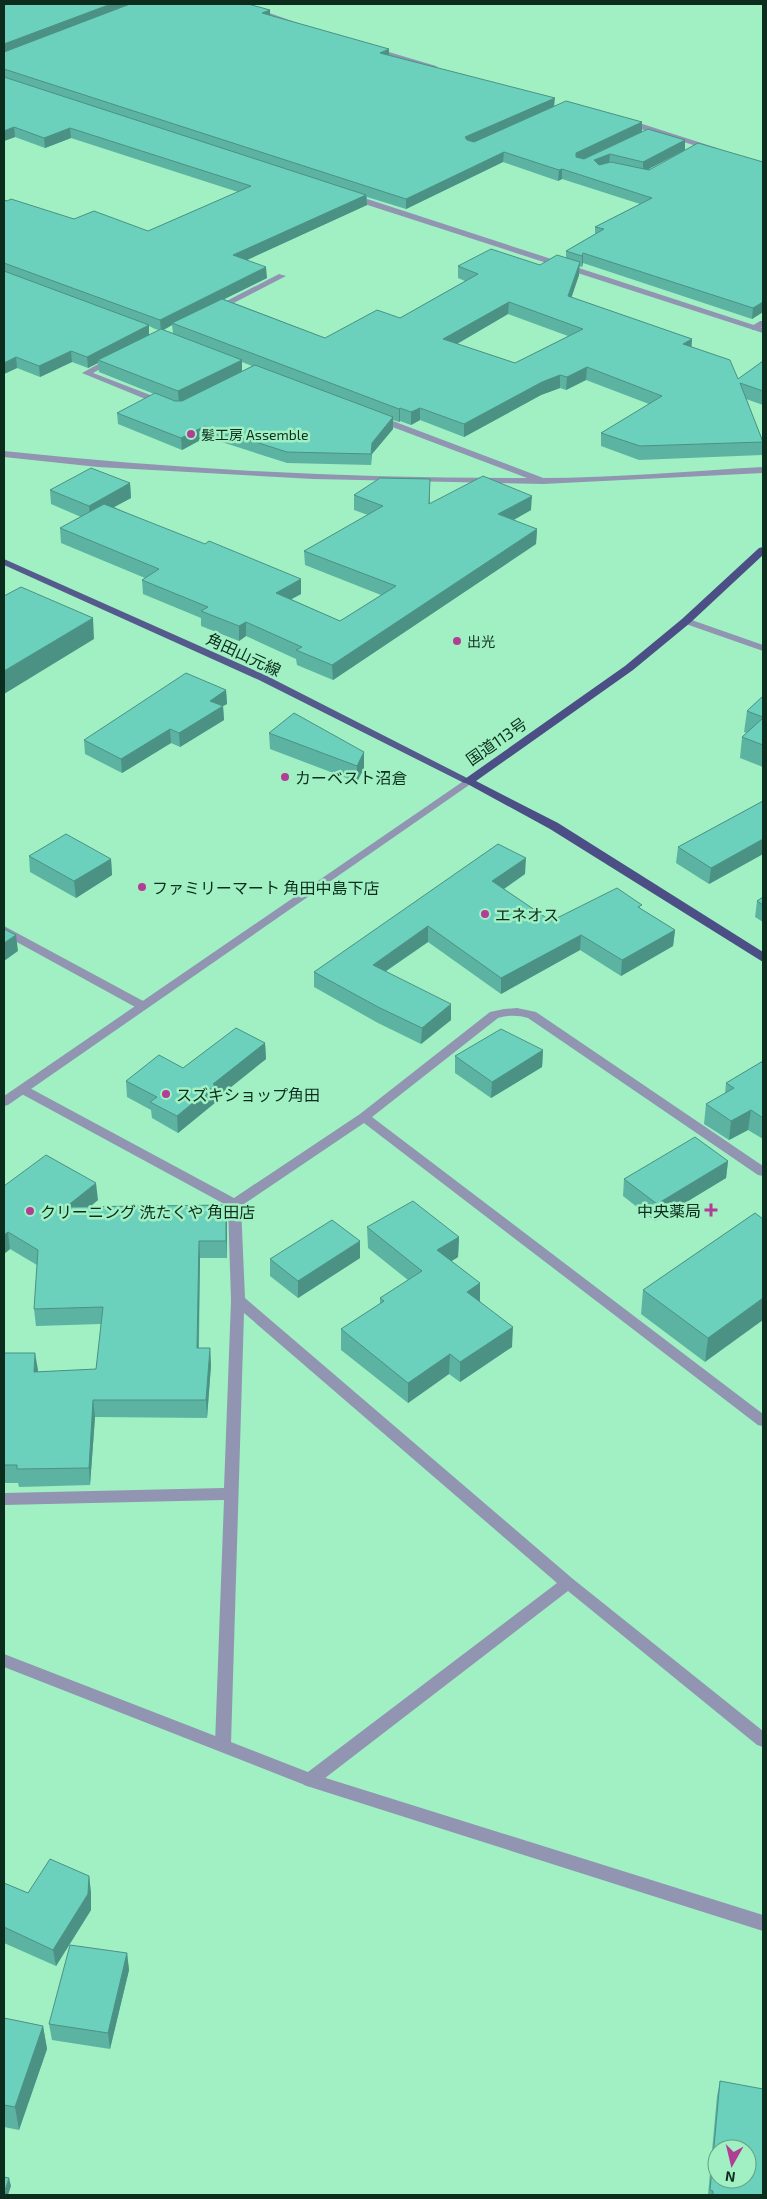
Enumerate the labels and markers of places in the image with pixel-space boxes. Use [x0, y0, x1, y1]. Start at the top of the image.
place label: 髪工房 Assemble [201, 426, 309, 443]
marker: 髪工房 Assemble [185, 428, 197, 440]
place label: 出光 [467, 633, 495, 650]
marker: 出光 [451, 635, 463, 647]
place label: カーベスト沼倉 [295, 768, 407, 787]
marker: カーベスト沼倉 [279, 771, 291, 783]
place label: ファミリーマート 角田中島下店 [152, 878, 380, 897]
marker: ファミリーマート 角田中島下店 [136, 881, 148, 893]
place label: エネオス [495, 905, 559, 924]
marker: エネオス [479, 908, 491, 920]
place label: スズキショップ角田 [176, 1085, 320, 1104]
marker: スズキショップ角田 [160, 1088, 172, 1100]
place label: 中央薬局 [637, 1201, 701, 1220]
place label: クリーニング 洗たくや 角田店 [40, 1202, 255, 1221]
marker: 中央薬局 [705, 1204, 717, 1216]
marker: クリーニング 洗たくや 角田店 [24, 1205, 36, 1217]

